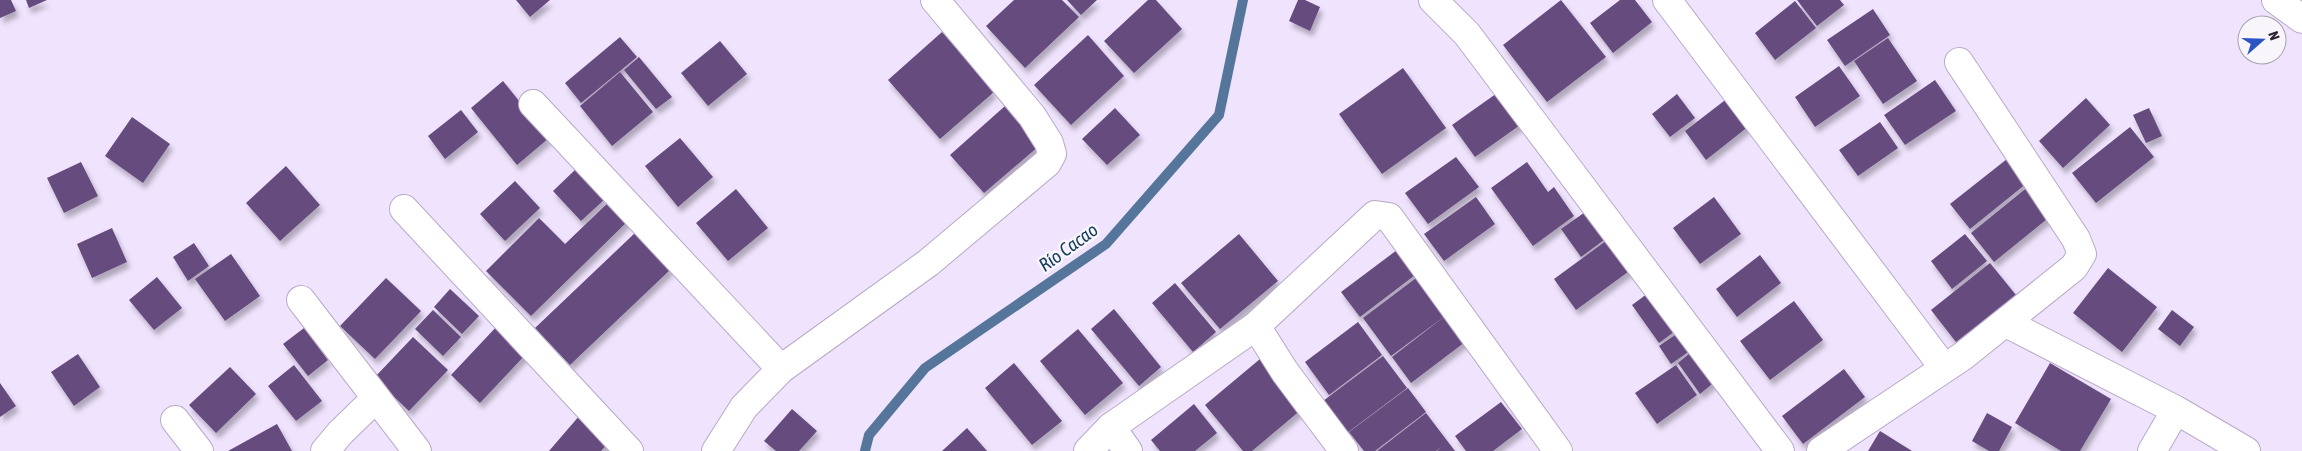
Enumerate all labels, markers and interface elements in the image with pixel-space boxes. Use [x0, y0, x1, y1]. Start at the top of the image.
north arrow [2237, 15, 2287, 65]
text: N [2265, 29, 2283, 42]
water label: Río Cacao [1034, 218, 1102, 276]

